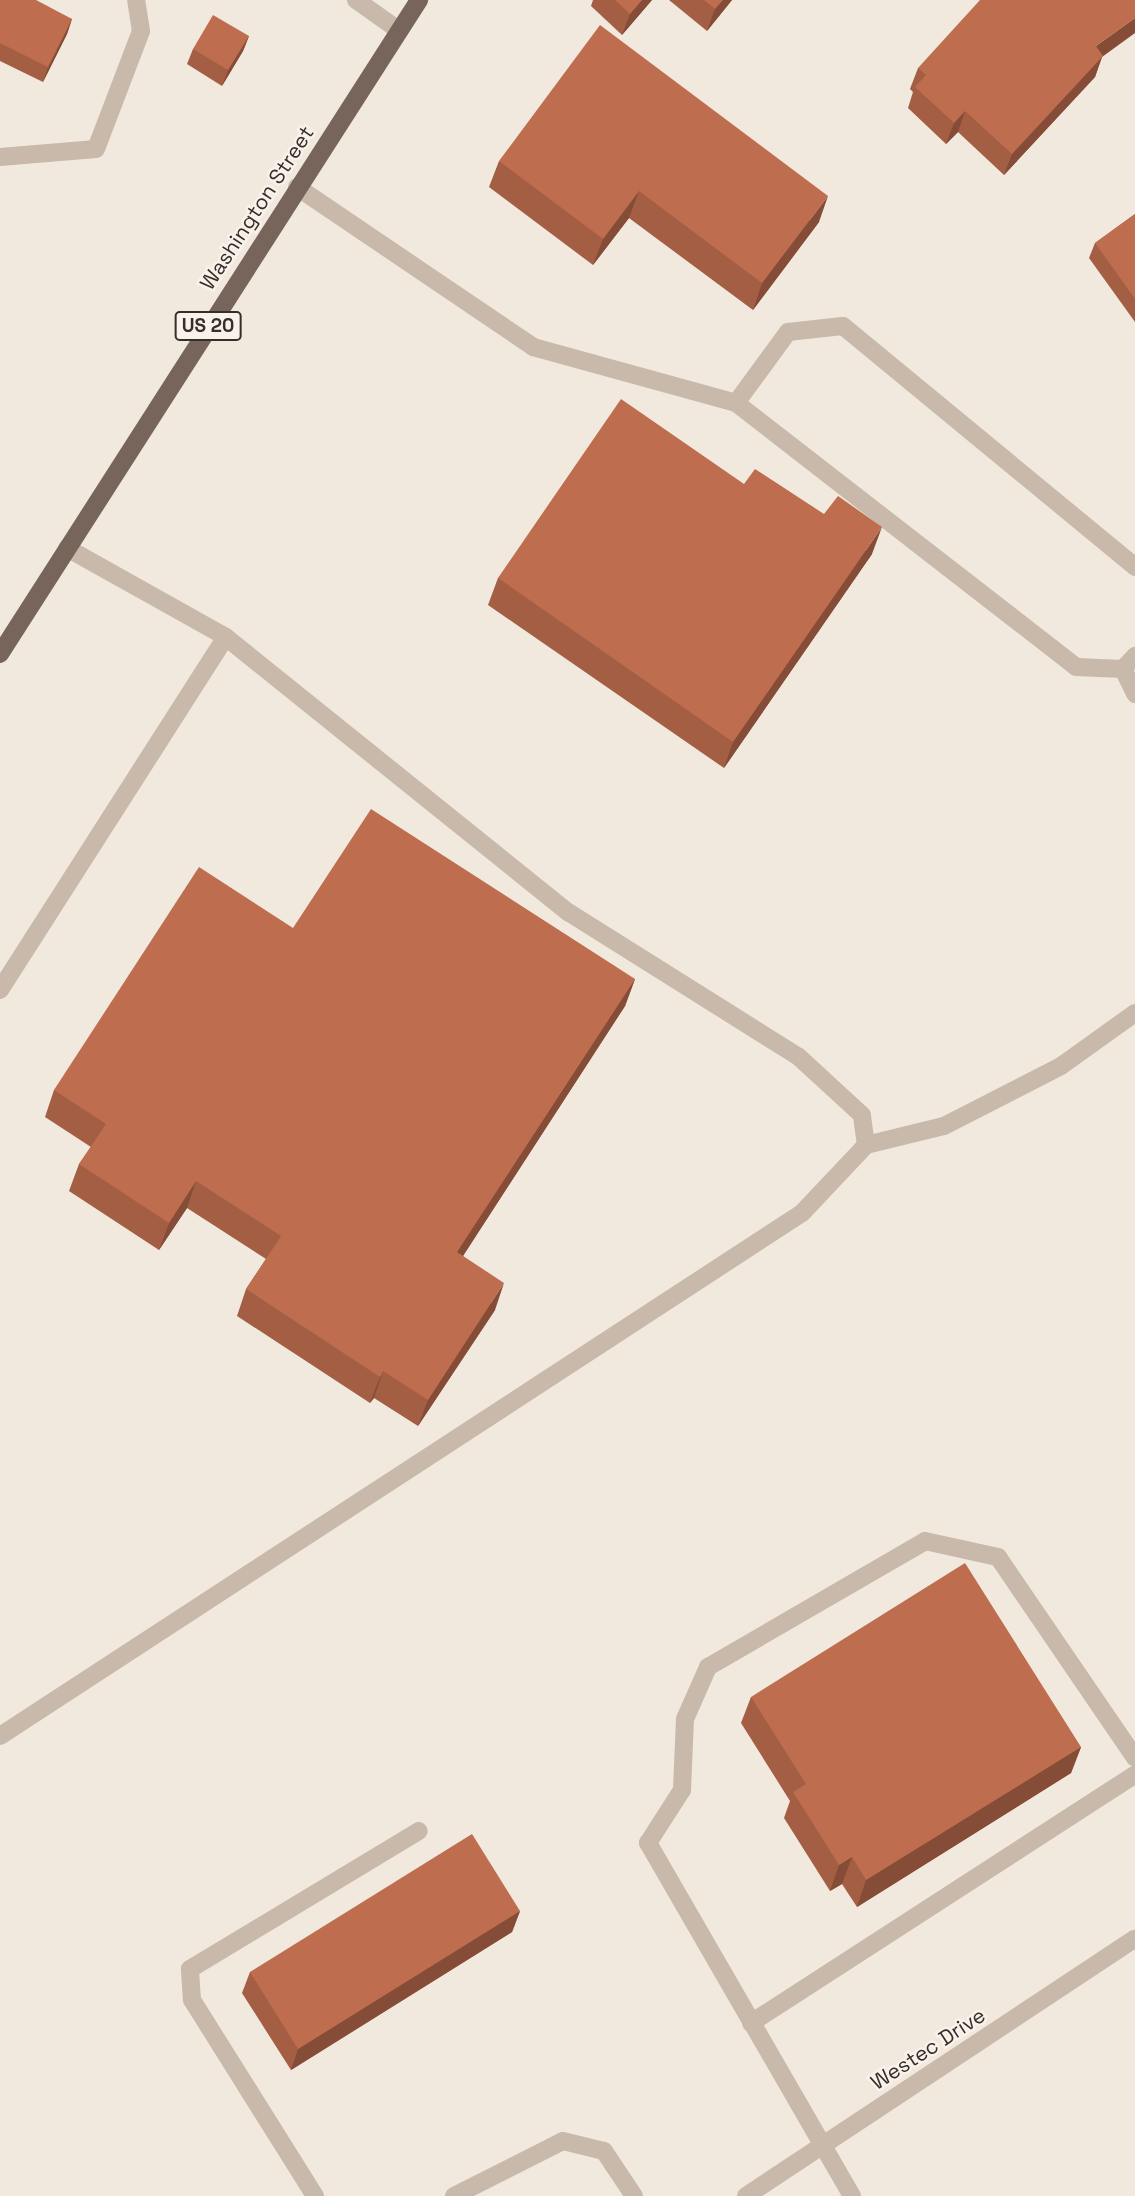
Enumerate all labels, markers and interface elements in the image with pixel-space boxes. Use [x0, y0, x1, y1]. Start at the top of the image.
street label: Washington Street [195, 121, 319, 295]
road number: US 20 [173, 310, 243, 342]
street label: Westec Drive [866, 2003, 990, 2095]

